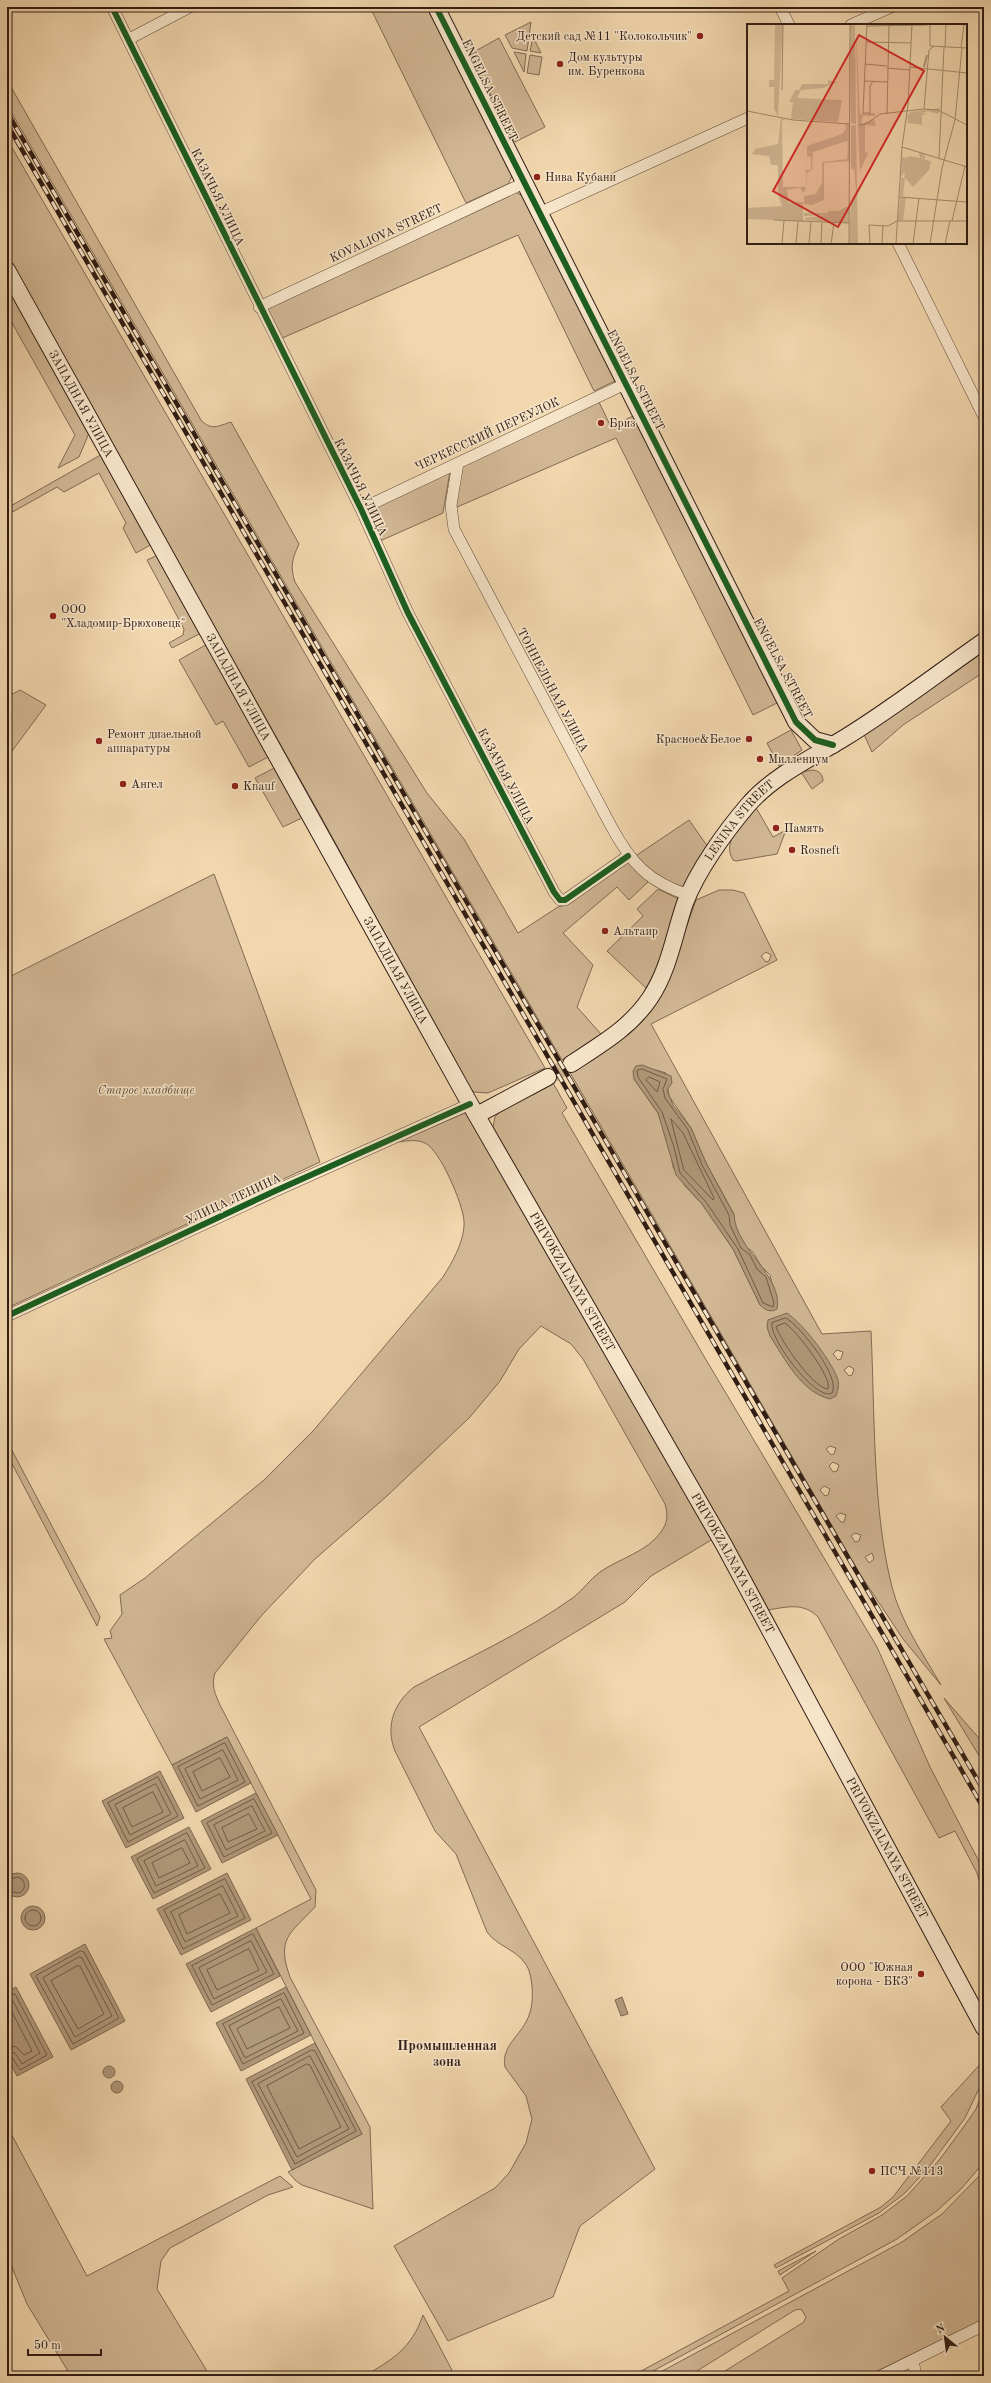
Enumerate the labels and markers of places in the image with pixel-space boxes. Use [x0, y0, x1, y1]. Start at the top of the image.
place label: Детский сад №11 "Колокольчик" [516, 31, 692, 43]
marker: Детский сад №11 "Колокольчик" [695, 31, 705, 41]
place label: Дом культуры им. Буренкова [568, 52, 645, 78]
marker: Дом культуры им. Буренкова [555, 59, 565, 69]
marker: Нива Кубани [532, 172, 542, 182]
place label: Нива Кубани [545, 172, 616, 184]
marker: Бриз [596, 418, 606, 428]
place label: Бриз [609, 418, 635, 430]
place label: ООО "Хладомир-Брюховецк" [61, 604, 185, 630]
marker: ООО "Хладомир-Брюховецк" [48, 611, 58, 621]
place label: Ремонт дизельной аппаратуры [107, 729, 202, 755]
place label: Красное&Белое [656, 734, 741, 746]
marker: Красное&Белое [744, 734, 754, 744]
marker: Ремонт дизельной аппаратуры [94, 736, 104, 746]
marker: Миллениум [755, 754, 765, 764]
place label: Миллениум [768, 754, 829, 766]
marker: Ангел [118, 779, 128, 789]
place label: Ангел [131, 779, 163, 791]
marker: Knauf [230, 781, 240, 791]
place label: Knauf [243, 781, 276, 793]
marker: Память [771, 823, 781, 833]
place label: Память [784, 823, 824, 835]
marker: Rosneft [787, 845, 797, 855]
place label: Rosneft [800, 845, 840, 857]
marker: Альтаир [600, 926, 610, 936]
place label: Альтаир [613, 926, 658, 938]
place label: ООО "Южная корона - БКЗ" [836, 1962, 913, 1988]
marker: ООО "Южная корона - БКЗ" [916, 1969, 926, 1979]
marker: ПСЧ №113 [867, 2166, 877, 2176]
place label: ПСЧ №113 [880, 2166, 943, 2178]

